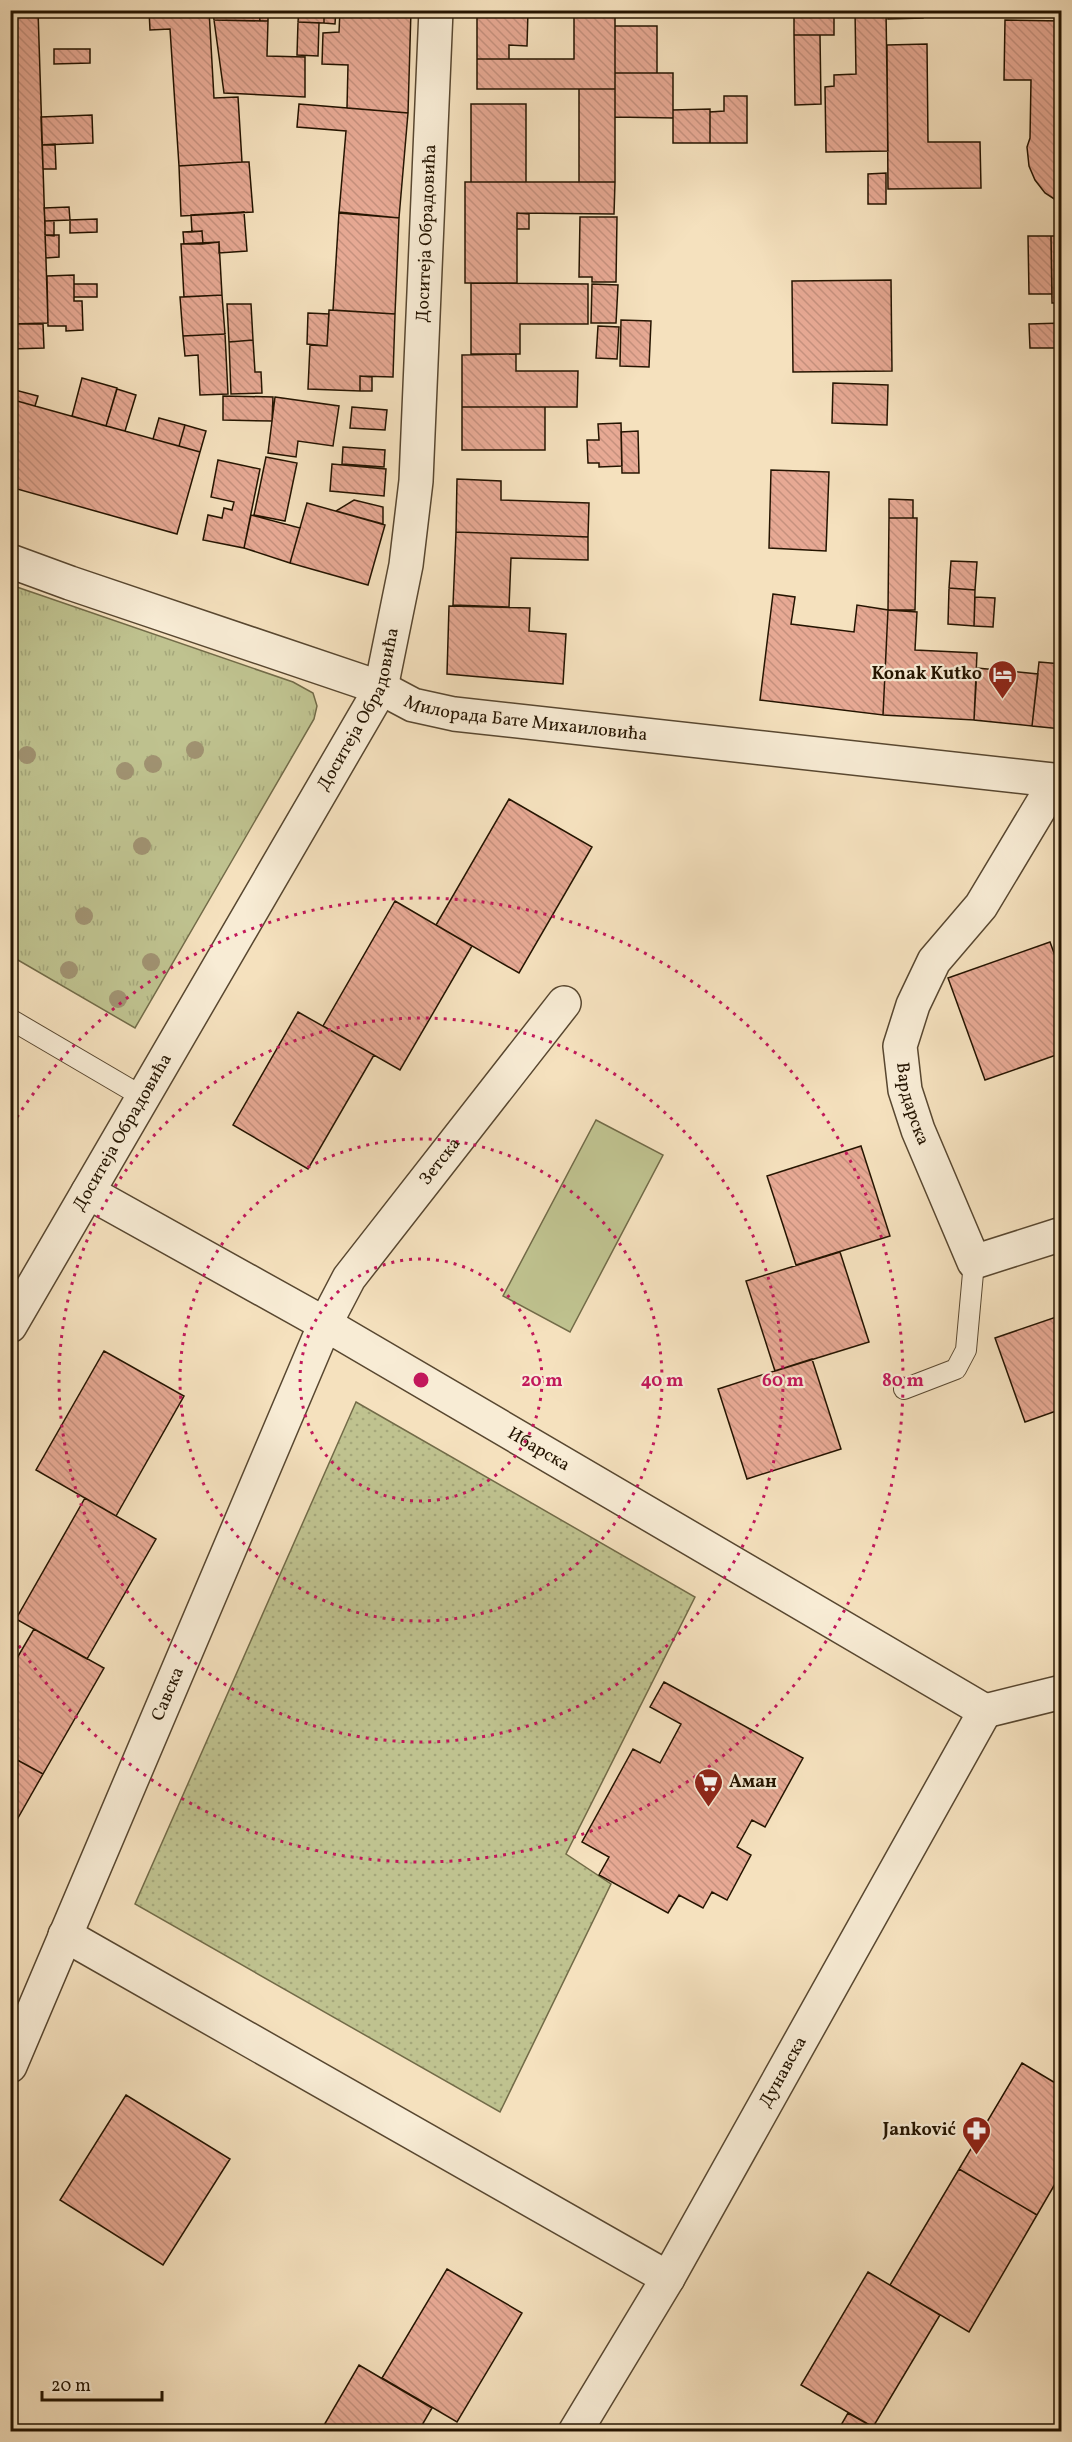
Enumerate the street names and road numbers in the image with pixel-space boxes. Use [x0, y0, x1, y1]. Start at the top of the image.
street label: Доситеја Обрадовића [410, 144, 443, 323]
street label: Доситеја Обрадовића [311, 626, 405, 796]
street label: Милорада Бате Михаиловића [399, 690, 649, 748]
street label: Доситеја Обрадовића [67, 1049, 178, 1216]
street label: Вардарска [889, 1061, 936, 1149]
street label: Зетска [414, 1132, 467, 1190]
street label: Ибарска [503, 1421, 575, 1477]
street label: Савска [145, 1663, 190, 1725]
street label: Дунавска [753, 2032, 813, 2112]

